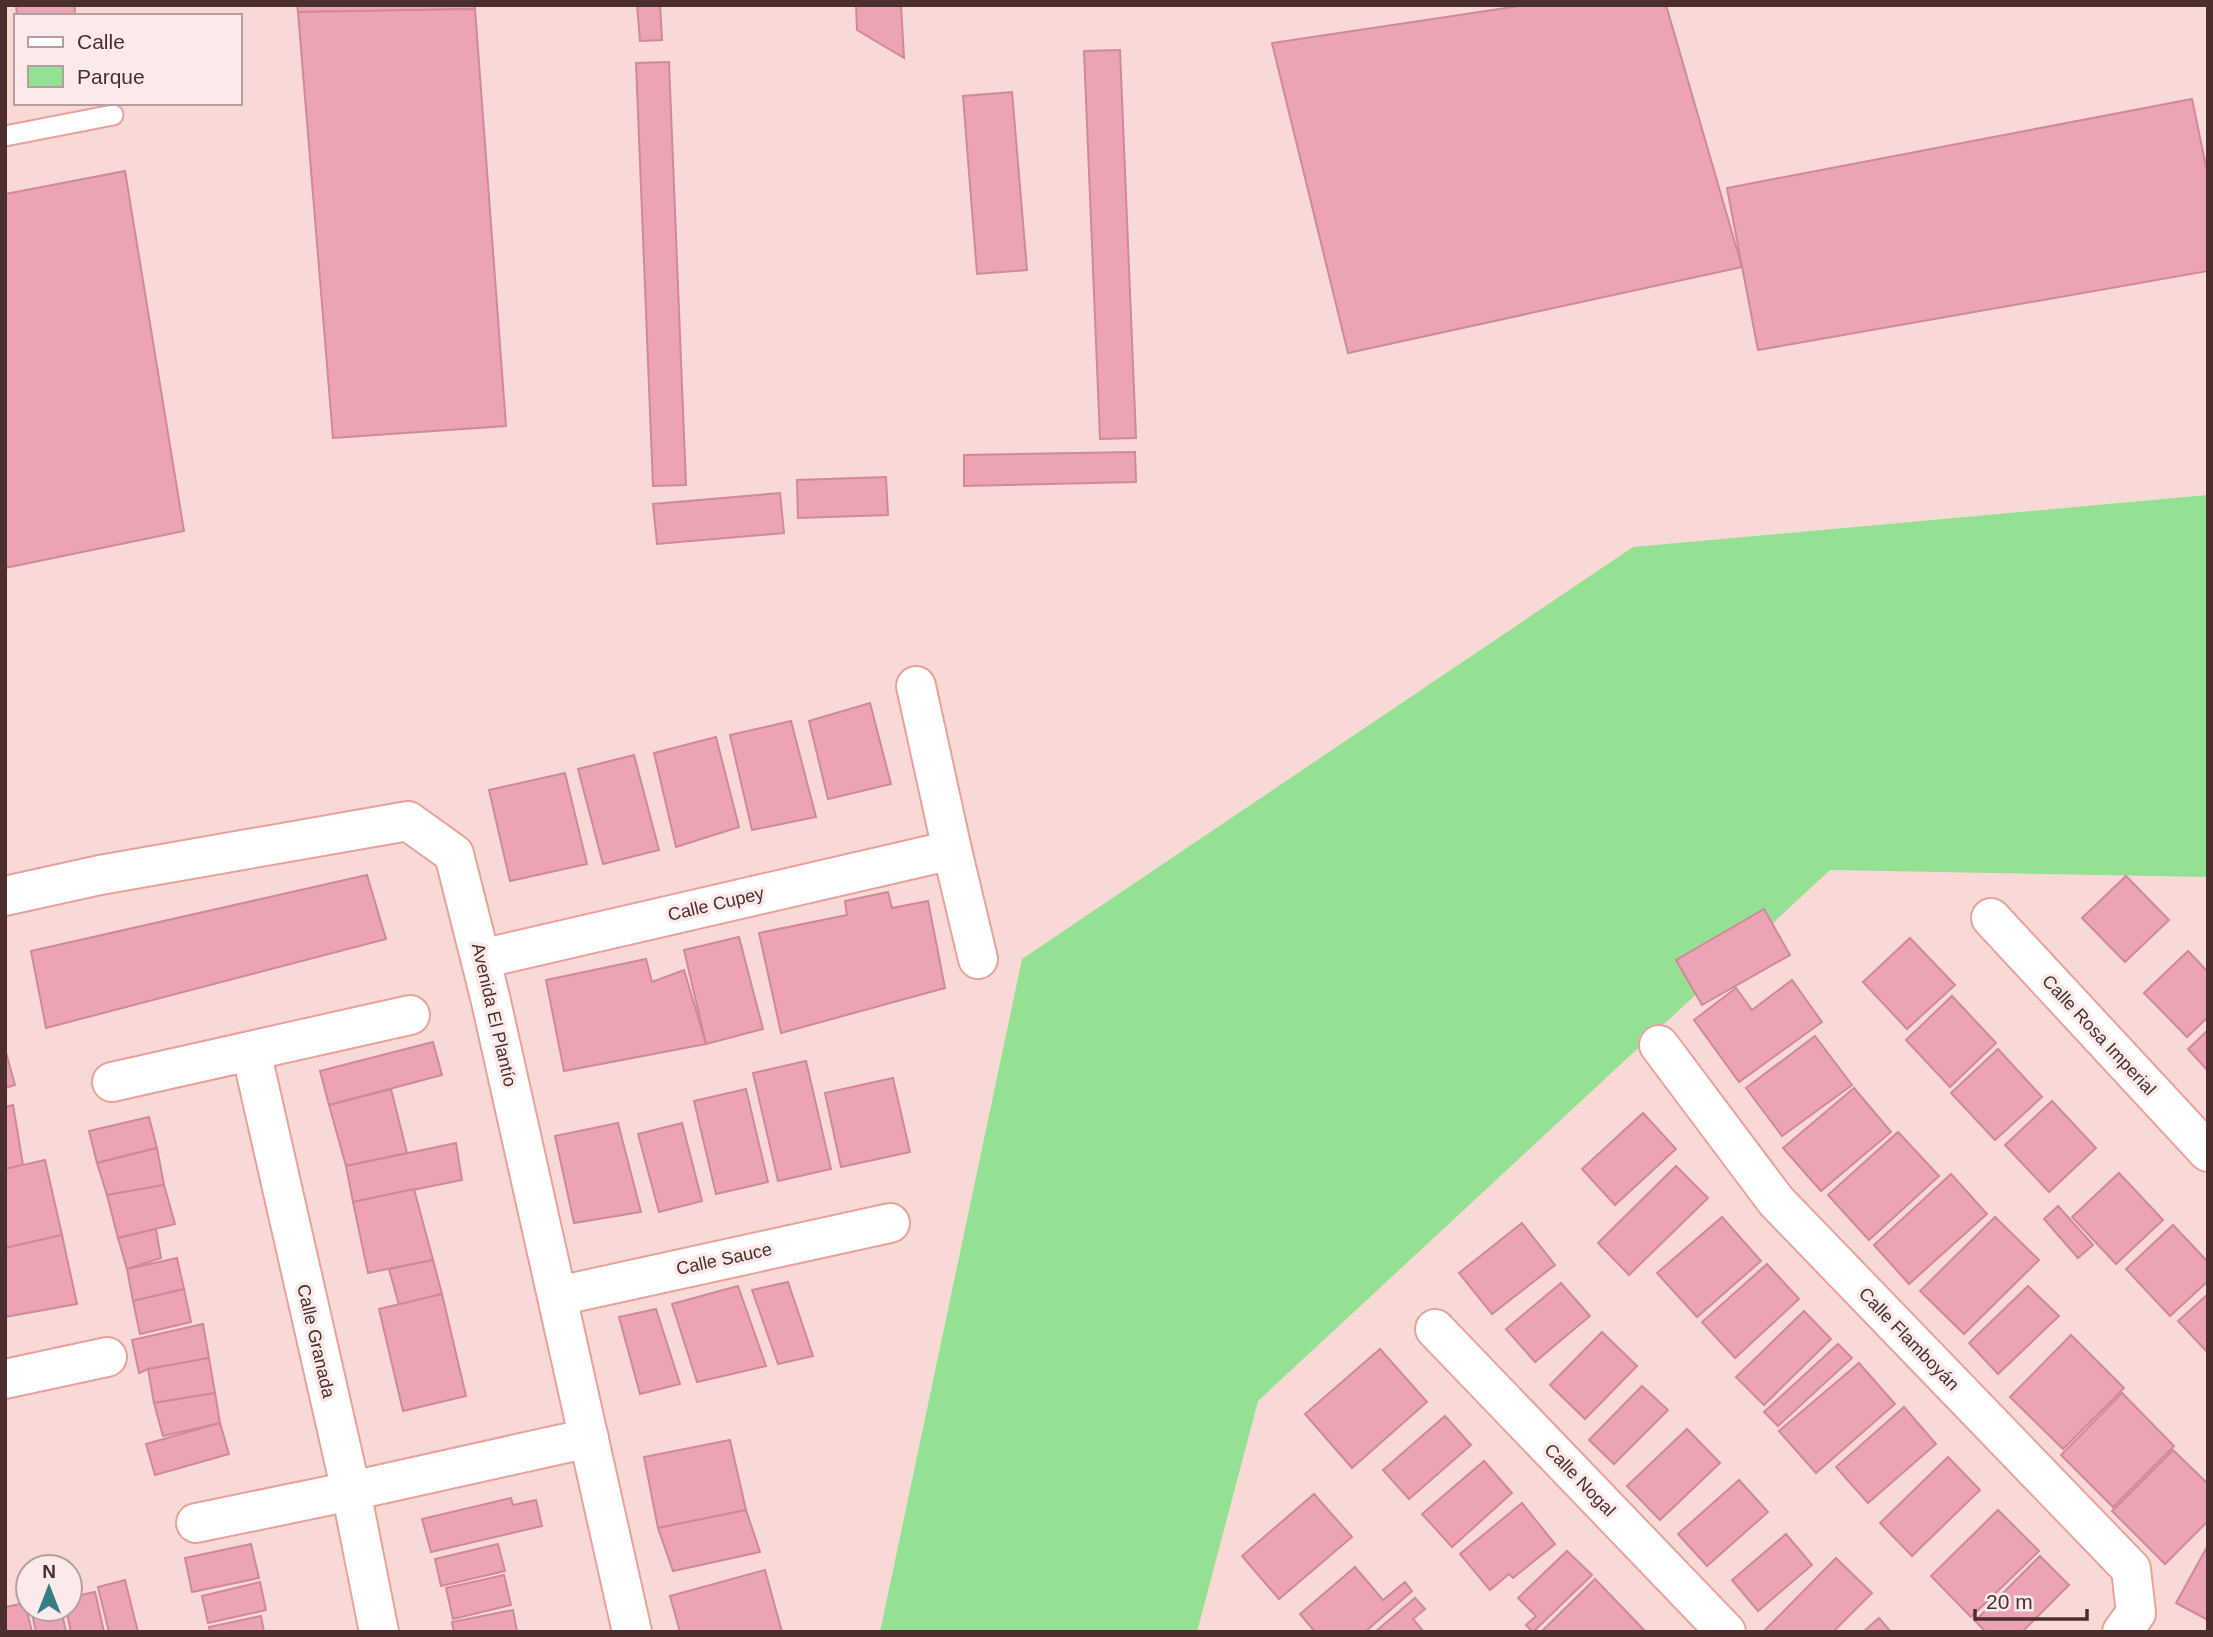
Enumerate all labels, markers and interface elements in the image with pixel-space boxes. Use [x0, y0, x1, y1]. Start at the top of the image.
legend [14, 14, 242, 105]
text: Calle [77, 30, 125, 53]
text: Parque [77, 65, 145, 88]
street label: Calle Cupey [666, 883, 766, 925]
street label: Avenida El Plantío [468, 941, 520, 1089]
street label: Calle Rosa Imperial [2038, 971, 2160, 1099]
street label: Calle Sauce [674, 1239, 774, 1279]
street label: Calle Granada [293, 1282, 339, 1401]
street label: Calle Flamboyán [1855, 1283, 1963, 1395]
street label: Calle Nogal [1540, 1440, 1620, 1520]
north arrow [14, 1553, 84, 1623]
text: N [42, 1561, 56, 1582]
scale bar [1975, 1578, 2087, 1622]
text: 20 m [1986, 1590, 2033, 1613]

